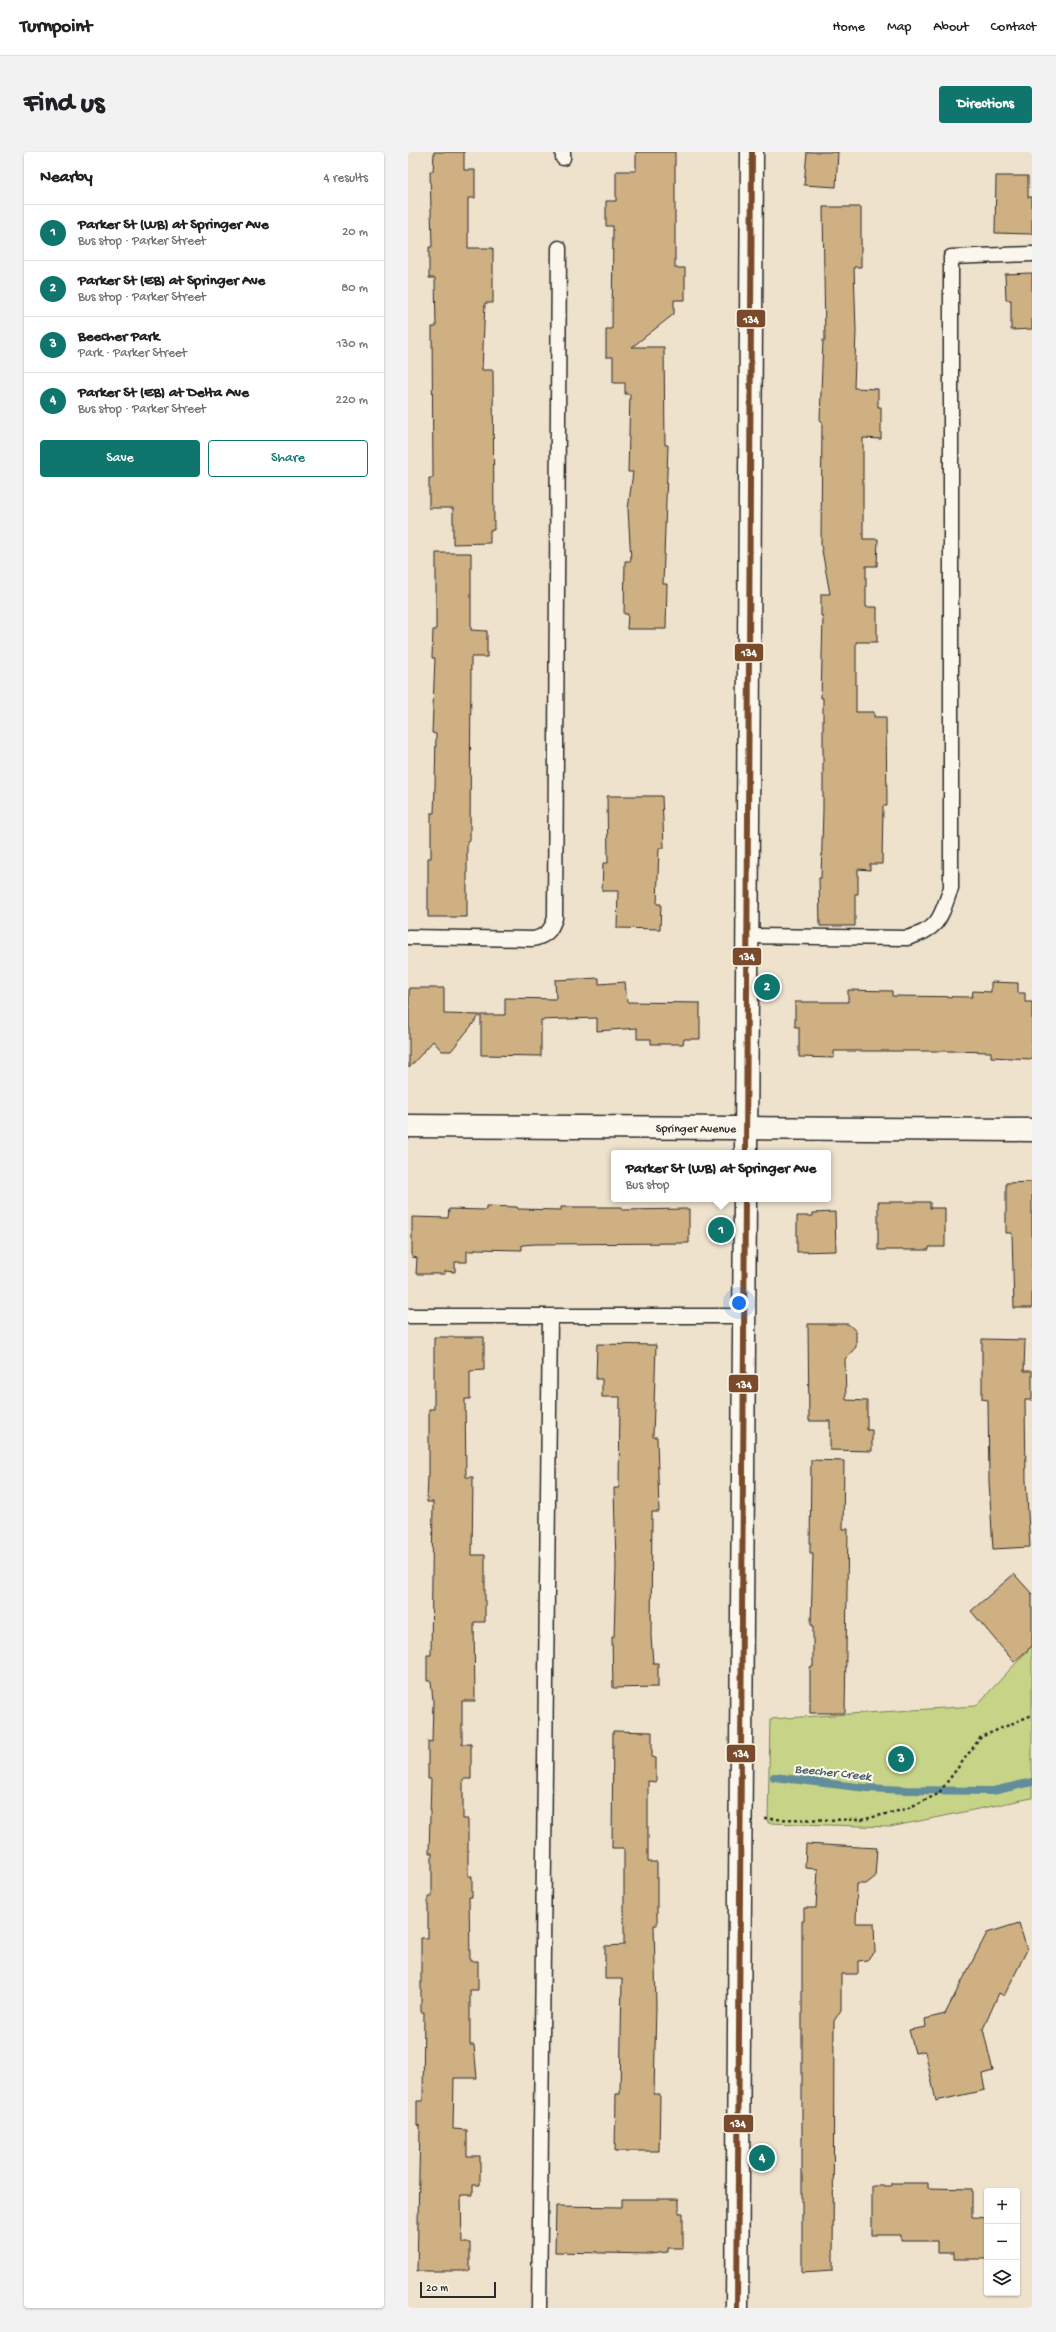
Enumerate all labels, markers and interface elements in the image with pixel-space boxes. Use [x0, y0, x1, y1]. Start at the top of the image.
text: Turnpoint [20, 16, 92, 39]
text: Home [833, 19, 865, 36]
text: Map [887, 19, 911, 36]
text: About [933, 19, 969, 36]
text: Contact [991, 19, 1036, 36]
button: Directions [939, 86, 1032, 123]
text: Find us [24, 88, 104, 121]
text: Nearby [40, 168, 93, 188]
text: 4 results [324, 171, 368, 186]
text: Parker St (WB) at Springer Ave [78, 216, 269, 234]
text: 1 [50, 225, 56, 240]
text: 20 m [342, 225, 368, 240]
text: Bus stop · Parker Street [78, 234, 206, 249]
text: Parker St (EB) at Springer Ave [78, 272, 265, 290]
text: 2 [50, 281, 56, 296]
text: 80 m [341, 281, 368, 296]
text: Bus stop · Parker Street [78, 290, 206, 305]
line badge: 134 [736, 309, 766, 328]
text: 134 [742, 315, 759, 327]
text: Beecher Park [78, 328, 160, 346]
text: 3 [50, 337, 56, 352]
text: 130 m [336, 337, 368, 352]
text: Park · Parker Street [78, 346, 187, 361]
text: Parker St (EB) at Delta Ave [78, 384, 249, 402]
text: 4 [50, 393, 56, 408]
text: 220 m [336, 393, 368, 408]
text: Bus stop · Parker Street [78, 402, 206, 417]
button: Save [40, 440, 200, 477]
button: Share [208, 440, 368, 477]
line badge: 134 [734, 643, 764, 662]
text: 134 [740, 648, 757, 660]
line badge: 134 [732, 947, 762, 966]
text: 134 [738, 952, 755, 964]
pin: 2 [754, 972, 780, 1002]
street label: Springer Avenue [656, 1123, 737, 1137]
popup [611, 1150, 831, 1202]
text: Parker St (WB) at Springer Ave [626, 1160, 816, 1178]
text: Bus stop [626, 1178, 670, 1193]
pin: 1 [708, 1215, 734, 1245]
your location [729, 1293, 749, 1313]
line badge: 134 [728, 1374, 759, 1393]
text: 134 [735, 1380, 752, 1392]
line badge: 134 [726, 1744, 756, 1763]
pin: 3 [888, 1744, 914, 1774]
text: 134 [732, 1749, 749, 1761]
water label: Beecher Creek [794, 1762, 873, 1785]
line badge: 134 [723, 2114, 754, 2133]
text: 134 [729, 2119, 746, 2131]
pin: 4 [749, 2143, 775, 2173]
map controls [984, 2188, 1020, 2296]
button: + [984, 2188, 1020, 2224]
button: − [984, 2224, 1020, 2260]
button: layers [984, 2260, 1020, 2296]
scale bar [420, 2280, 496, 2299]
text: 20 m [426, 2283, 448, 2295]

